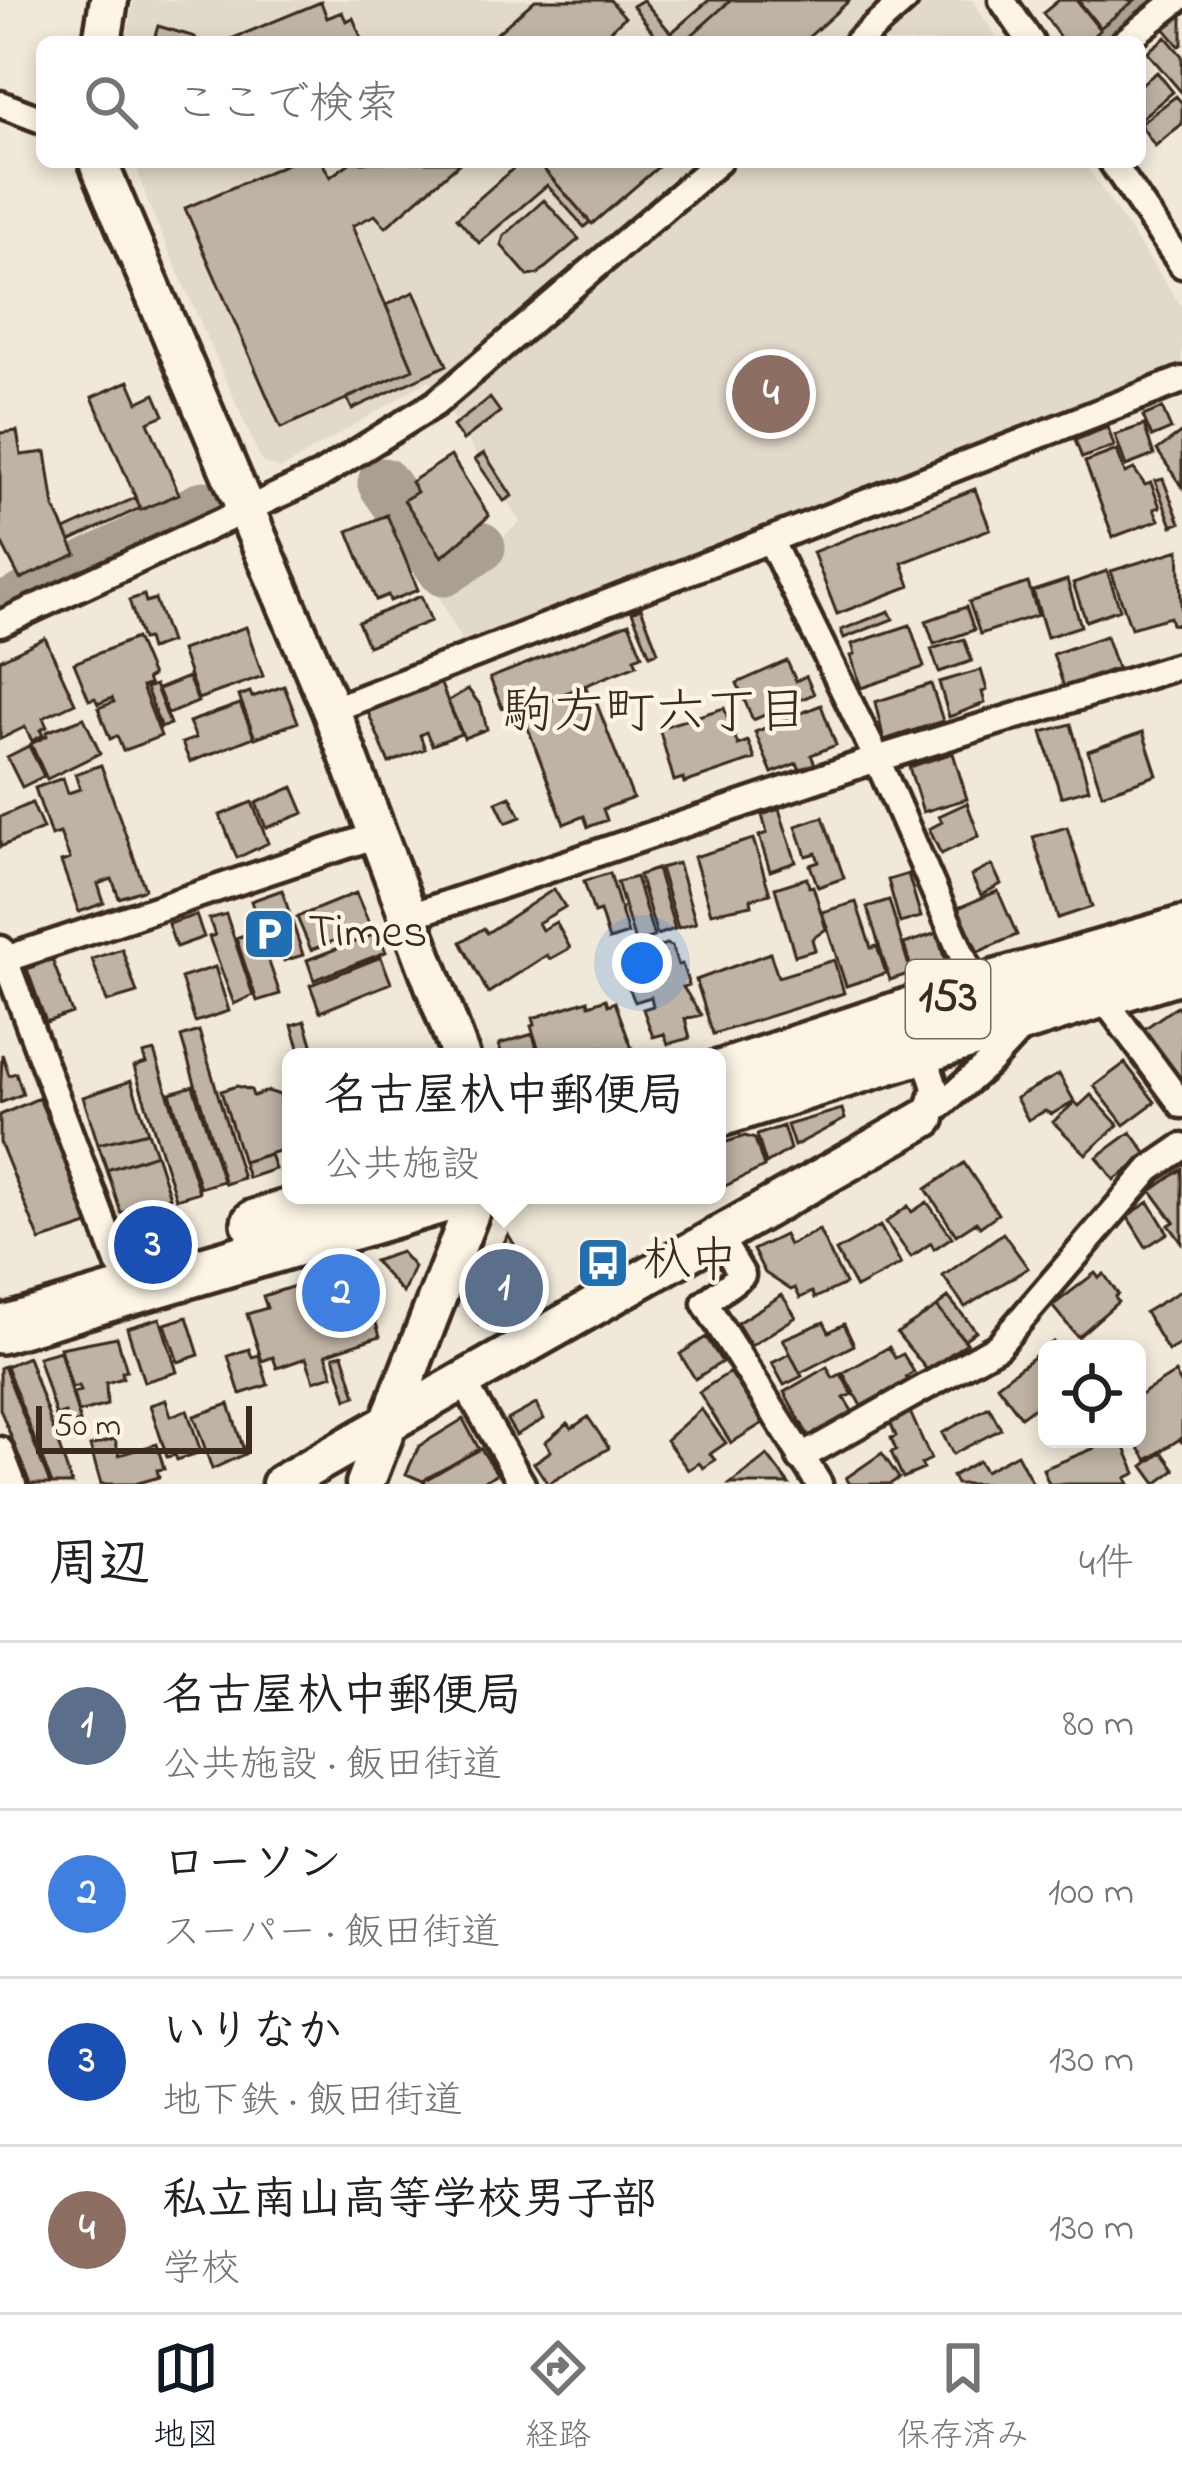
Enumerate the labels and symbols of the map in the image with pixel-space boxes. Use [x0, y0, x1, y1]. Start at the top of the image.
pin: 4 [732, 349, 810, 439]
district label: 駒方町六丁目 [502, 677, 808, 752]
place label: Times [308, 899, 427, 969]
parking icon: Times [241, 906, 297, 962]
your location [612, 933, 672, 993]
road number: 153 [906, 960, 990, 1038]
pin: 3 [114, 1200, 192, 1290]
place label: 杁中 [642, 1228, 738, 1298]
bus stop icon: 杁中 [575, 1235, 631, 1291]
pin: 1 [465, 1243, 543, 1333]
pin: 2 [302, 1248, 380, 1338]
scale bar [36, 1400, 252, 1453]

